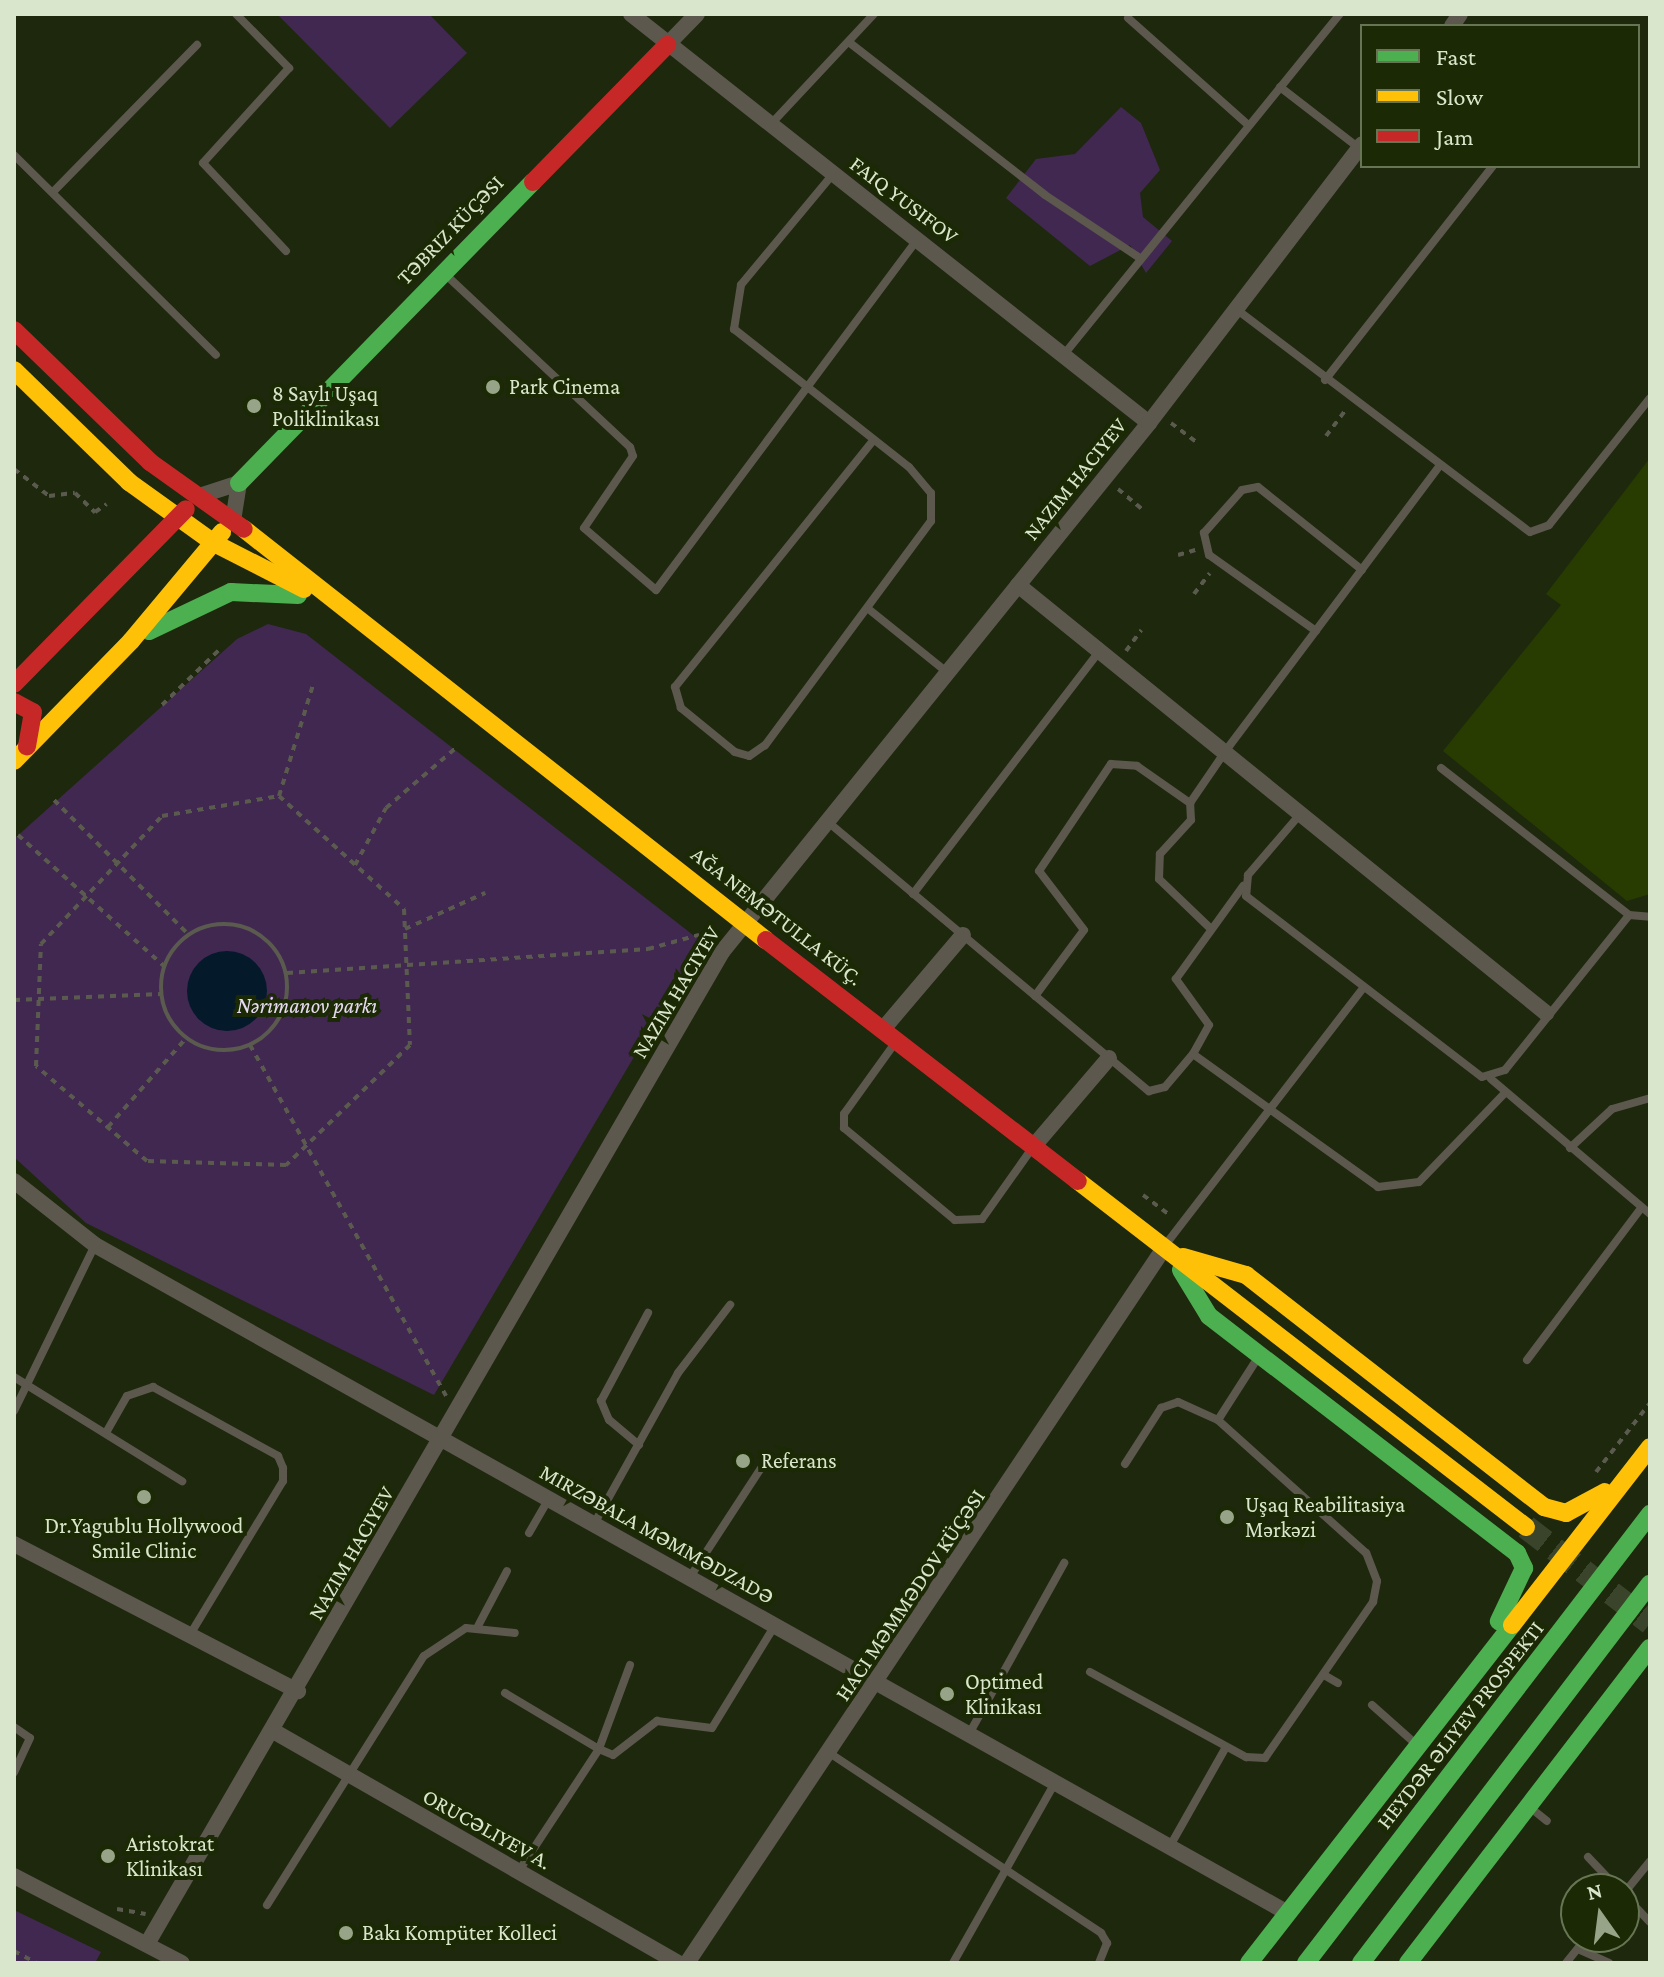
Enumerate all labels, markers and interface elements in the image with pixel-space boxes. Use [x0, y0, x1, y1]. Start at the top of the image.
legend [1360, 24, 1640, 168]
text: Fast [1436, 43, 1476, 70]
text: Slow [1436, 83, 1483, 110]
text: Jam [1436, 123, 1474, 150]
street label: FAIQ YUSIFOV [845, 151, 963, 249]
street label: TƏBRIZ KÜÇƏSI [391, 170, 509, 290]
place label: Park Cinema [509, 374, 620, 400]
marker: Park Cinema [484, 378, 502, 396]
place label: 8 Saylı Uşaq Poliklinikası [272, 380, 380, 432]
marker: 8 Saylı Uşaq Poliklinikası [243, 395, 265, 417]
street label: NAZIM HACIYEV [1018, 413, 1132, 545]
street label: AĞA NEMƏTULLA KÜÇ. [686, 841, 868, 991]
street label: NAZIM HACIYEV [626, 921, 726, 1063]
park label: Nərimanov parkı [237, 993, 377, 1019]
place label: Referans [761, 1448, 837, 1474]
marker: Referans [732, 1450, 754, 1472]
street label: MIRZƏBALA MƏMMƏDZADƏ [535, 1458, 779, 1610]
street label: NAZIM HACIYEV [302, 1482, 400, 1624]
street label: HACI MƏMMƏDOV KÜÇƏSI [829, 1484, 991, 1706]
marker: Dr.Yagublu Hollywood Smile Clinic [133, 1486, 155, 1508]
place label: Uşaq Reabilitasiya Mərkəzi [1245, 1491, 1405, 1542]
marker: Uşaq Reabilitasiya Mərkəzi [1216, 1506, 1238, 1528]
place label: Dr.Yagublu Hollywood Smile Clinic [45, 1512, 243, 1564]
street label: HEYDƏR ƏLIYEV PROSPEKTI [1371, 1616, 1549, 1834]
place label: Optimed Klinikası [965, 1668, 1043, 1720]
marker: Optimed Klinikası [936, 1683, 958, 1705]
street label: ORUCƏLIYEV A. [418, 1783, 556, 1875]
place label: Aristokrat Klinikası [126, 1830, 214, 1882]
marker: Aristokrat Klinikası [97, 1845, 119, 1867]
north arrow [1560, 1873, 1640, 1953]
text: N [1584, 1877, 1605, 1905]
place label: Bakı Kompüter Kolleci [362, 1920, 557, 1946]
marker: Bakı Kompüter Kolleci [337, 1924, 355, 1942]

